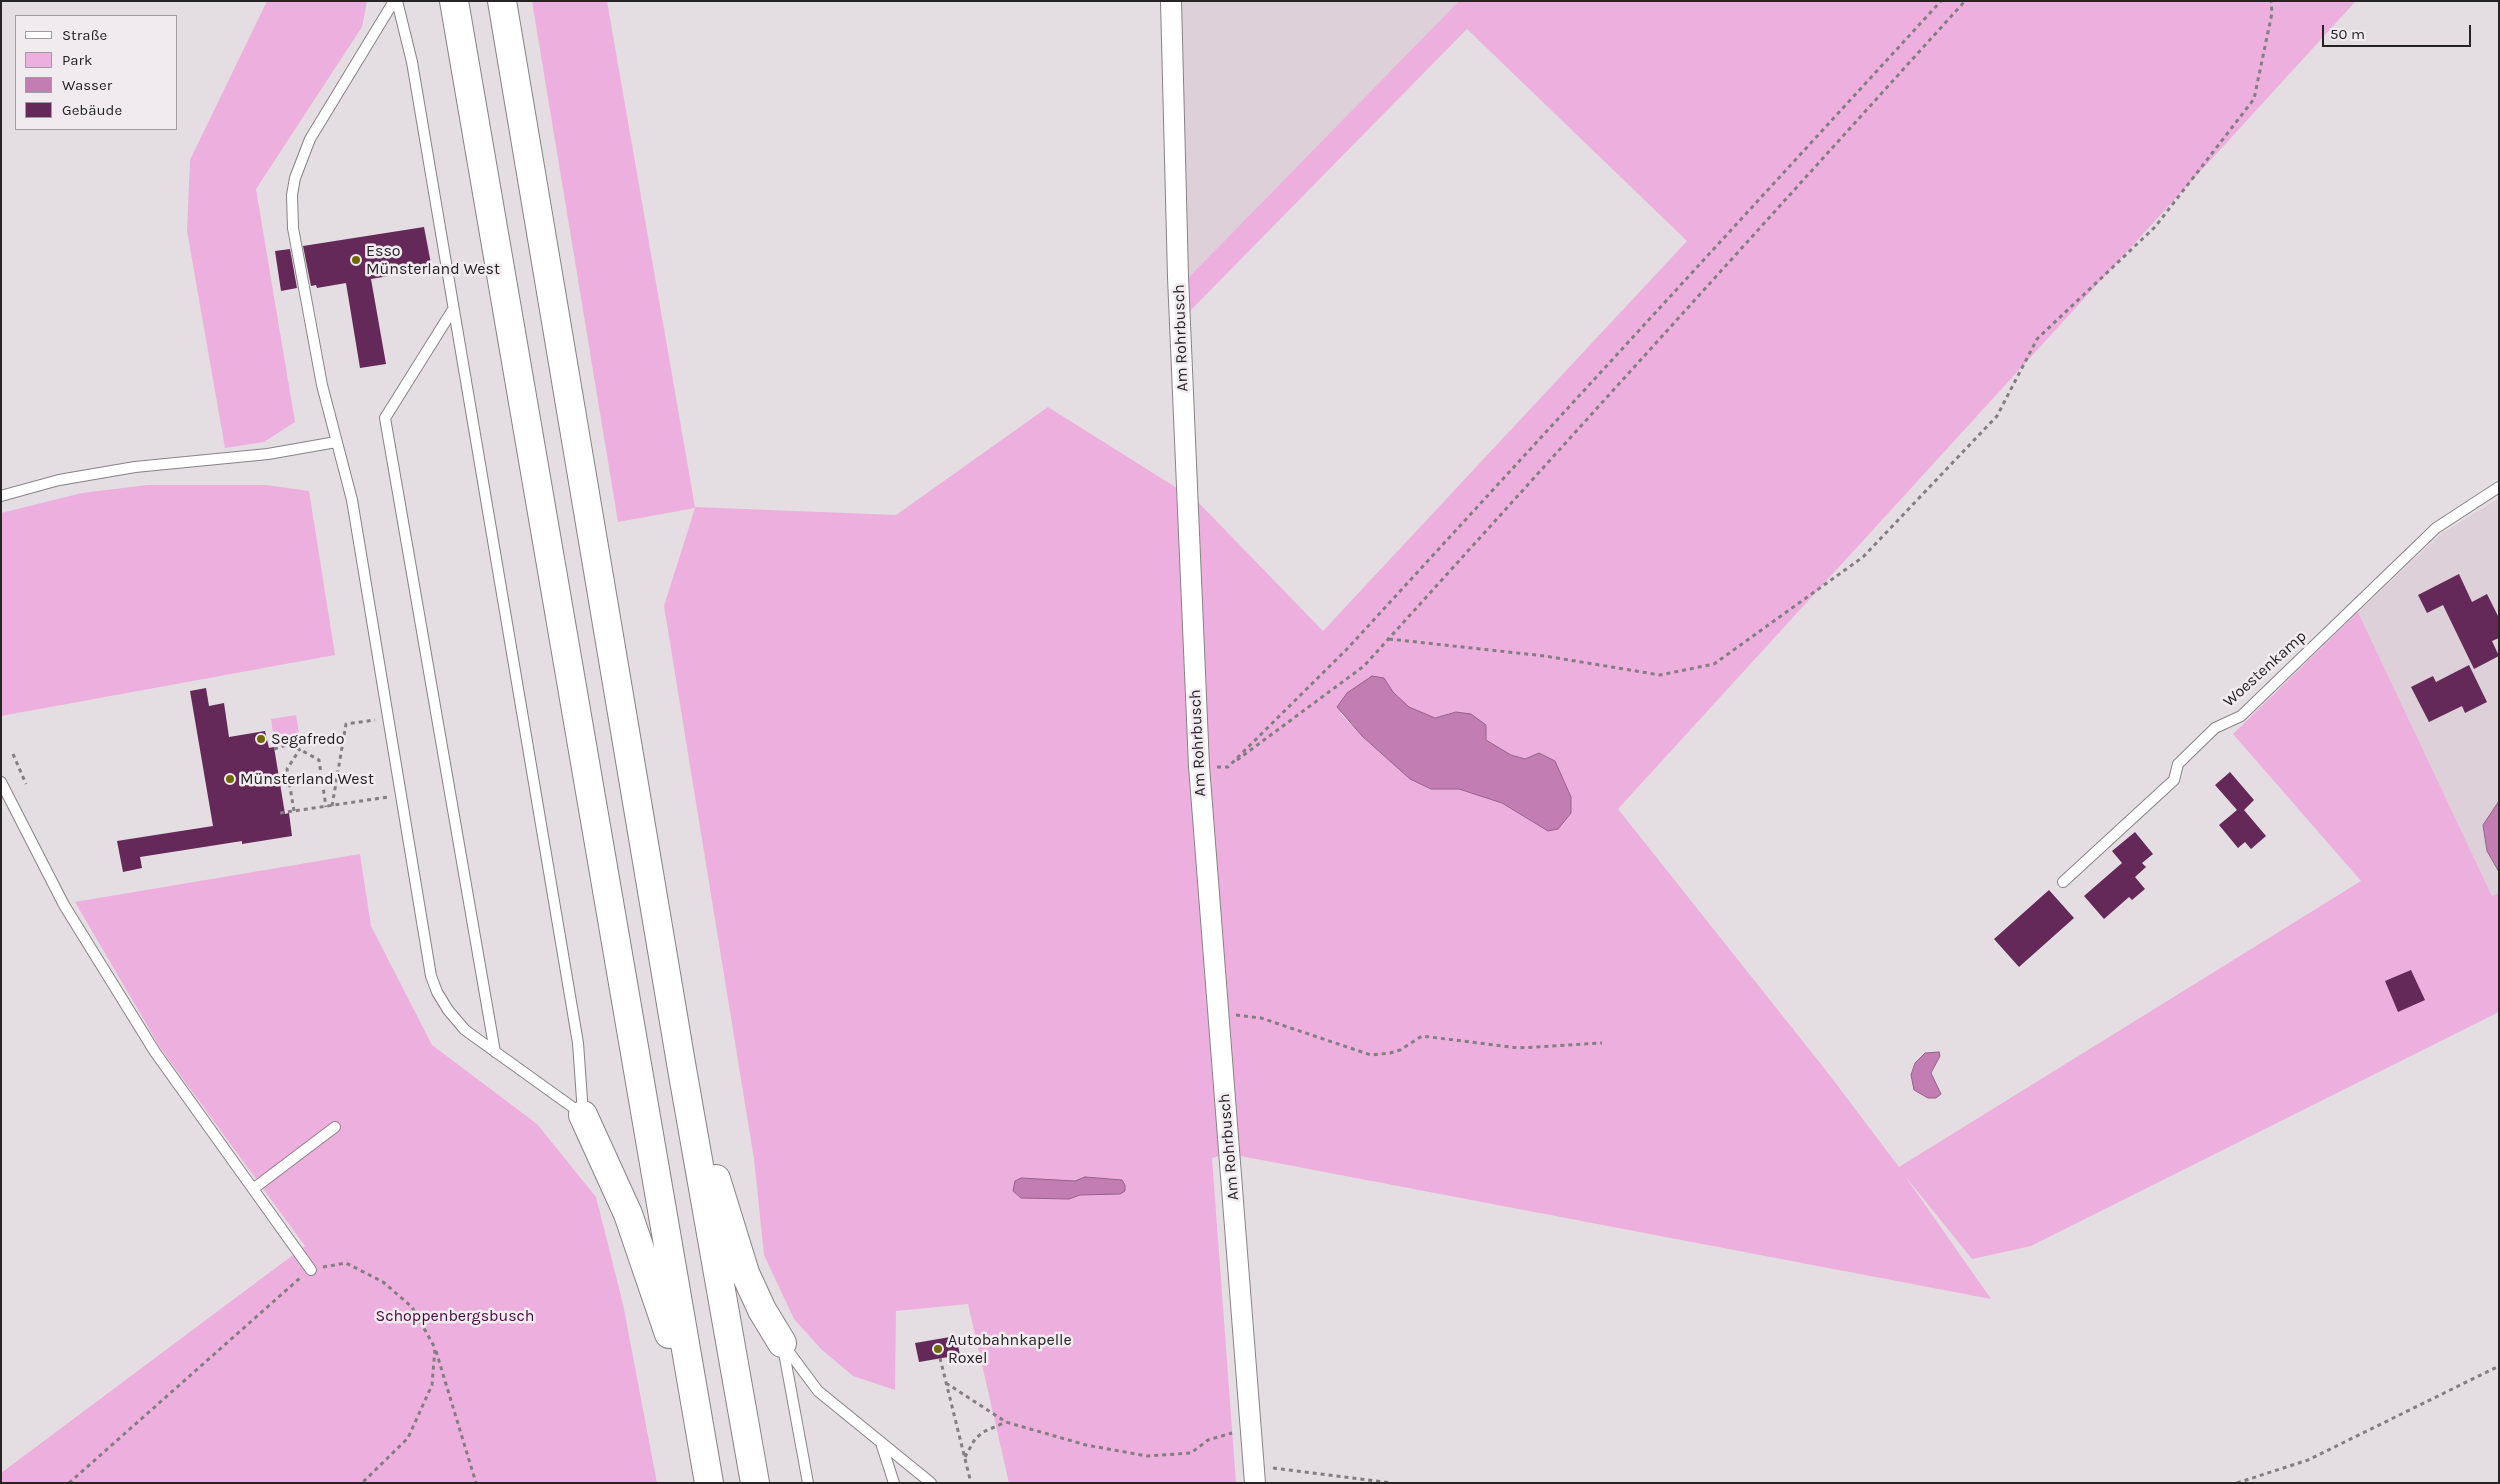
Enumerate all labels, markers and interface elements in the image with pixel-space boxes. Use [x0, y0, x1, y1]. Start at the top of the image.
legend [15, 15, 178, 130]
scale bar [2325, 15, 2474, 47]
text: 50 m [2330, 25, 2365, 43]
text: Straße [62, 26, 107, 44]
text: Park [62, 51, 92, 69]
text: Wasser [62, 76, 112, 94]
text: Gebäude [62, 101, 122, 119]
place label: Esso Münsterland West [366, 241, 500, 279]
marker: Esso Münsterland West [350, 254, 362, 266]
street label: Am Rohrbusch [1170, 284, 1192, 392]
street label: Woestenkamp [2219, 627, 2311, 711]
street label: Am Rohrbusch [1186, 689, 1210, 797]
place label: Segafredo [271, 729, 344, 749]
marker: Segafredo [255, 733, 267, 745]
place label: Münsterland West [240, 769, 374, 789]
marker: Münsterland West [224, 773, 236, 785]
street label: Am Rohrbusch [1215, 1093, 1243, 1201]
park label: Schoppenbergsbusch [375, 1306, 535, 1326]
place label: Autobahnkapelle Roxel [948, 1330, 1072, 1368]
marker: Autobahnkapelle Roxel [932, 1343, 944, 1355]

